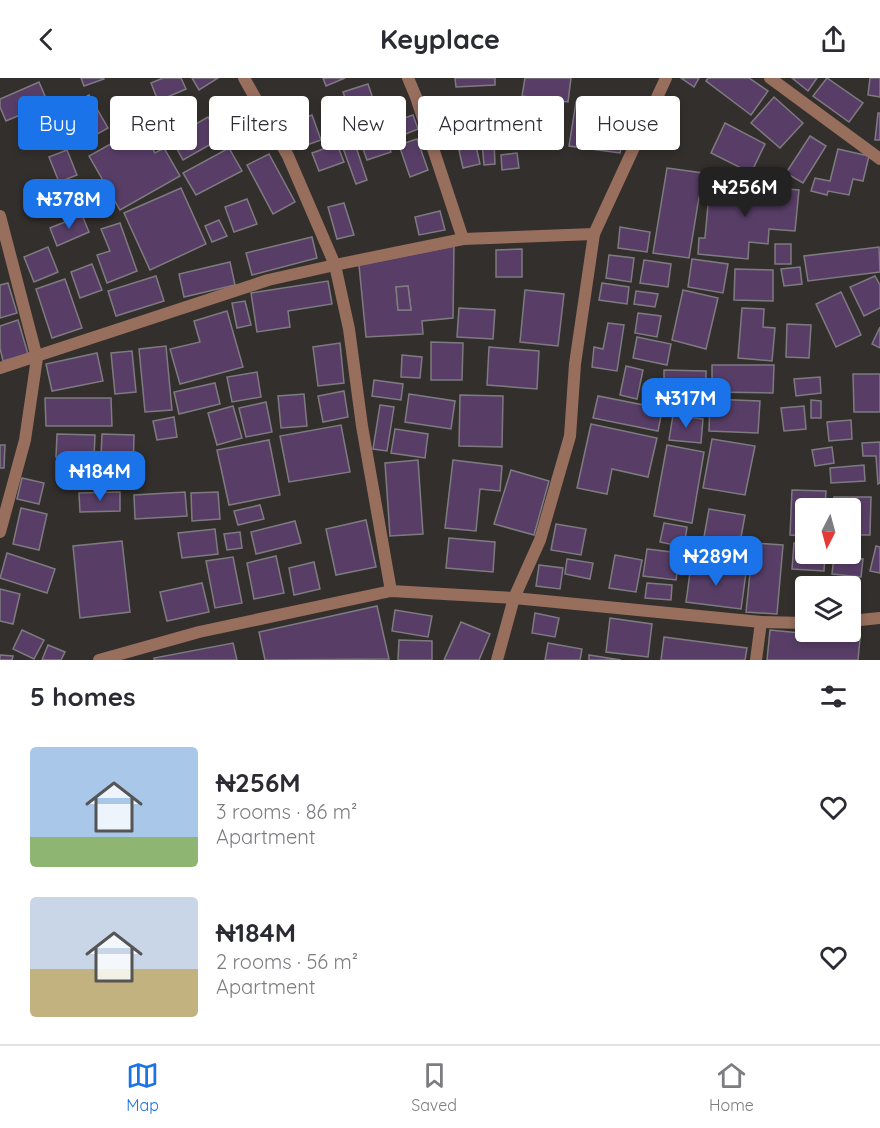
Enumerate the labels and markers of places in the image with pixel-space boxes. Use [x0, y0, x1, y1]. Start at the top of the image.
pin: ₦256M [703, 167, 787, 218]
pin: ₦378M [27, 179, 111, 230]
pin: ₦317M [644, 378, 728, 429]
pin: ₦184M [58, 451, 142, 502]
pin: ₦289M [674, 536, 758, 587]

